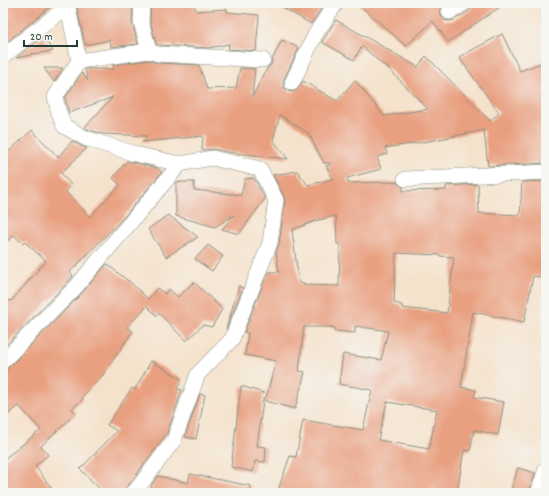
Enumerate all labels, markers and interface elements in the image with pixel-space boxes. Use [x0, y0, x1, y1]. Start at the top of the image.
scale bar [24, 22, 77, 48]
text: 20 m [30, 29, 53, 46]

